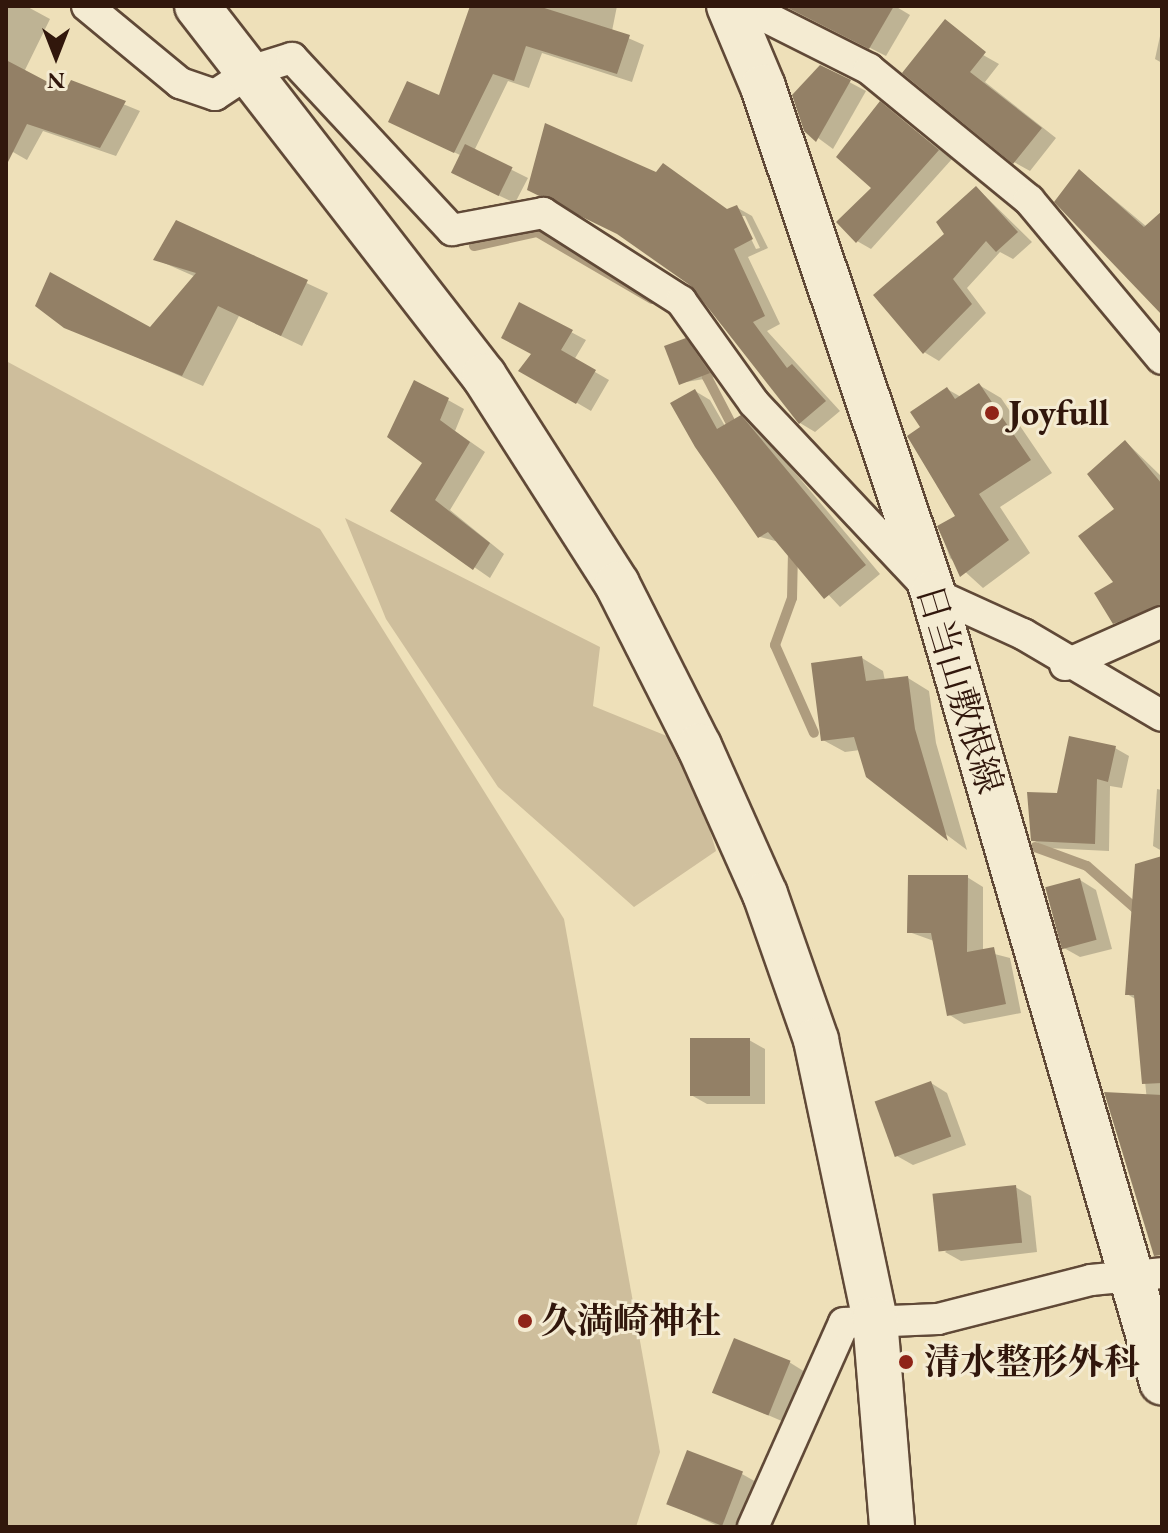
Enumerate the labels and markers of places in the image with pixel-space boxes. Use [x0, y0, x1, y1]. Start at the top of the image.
place label: Joyfull [1008, 391, 1109, 435]
marker: Joyfull [983, 404, 1001, 422]
place label: 久満崎神社 [541, 1299, 721, 1343]
marker: 久満崎神社 [516, 1312, 534, 1330]
place label: 清水整形外科 [924, 1340, 1140, 1384]
marker: 清水整形外科 [895, 1351, 917, 1373]

